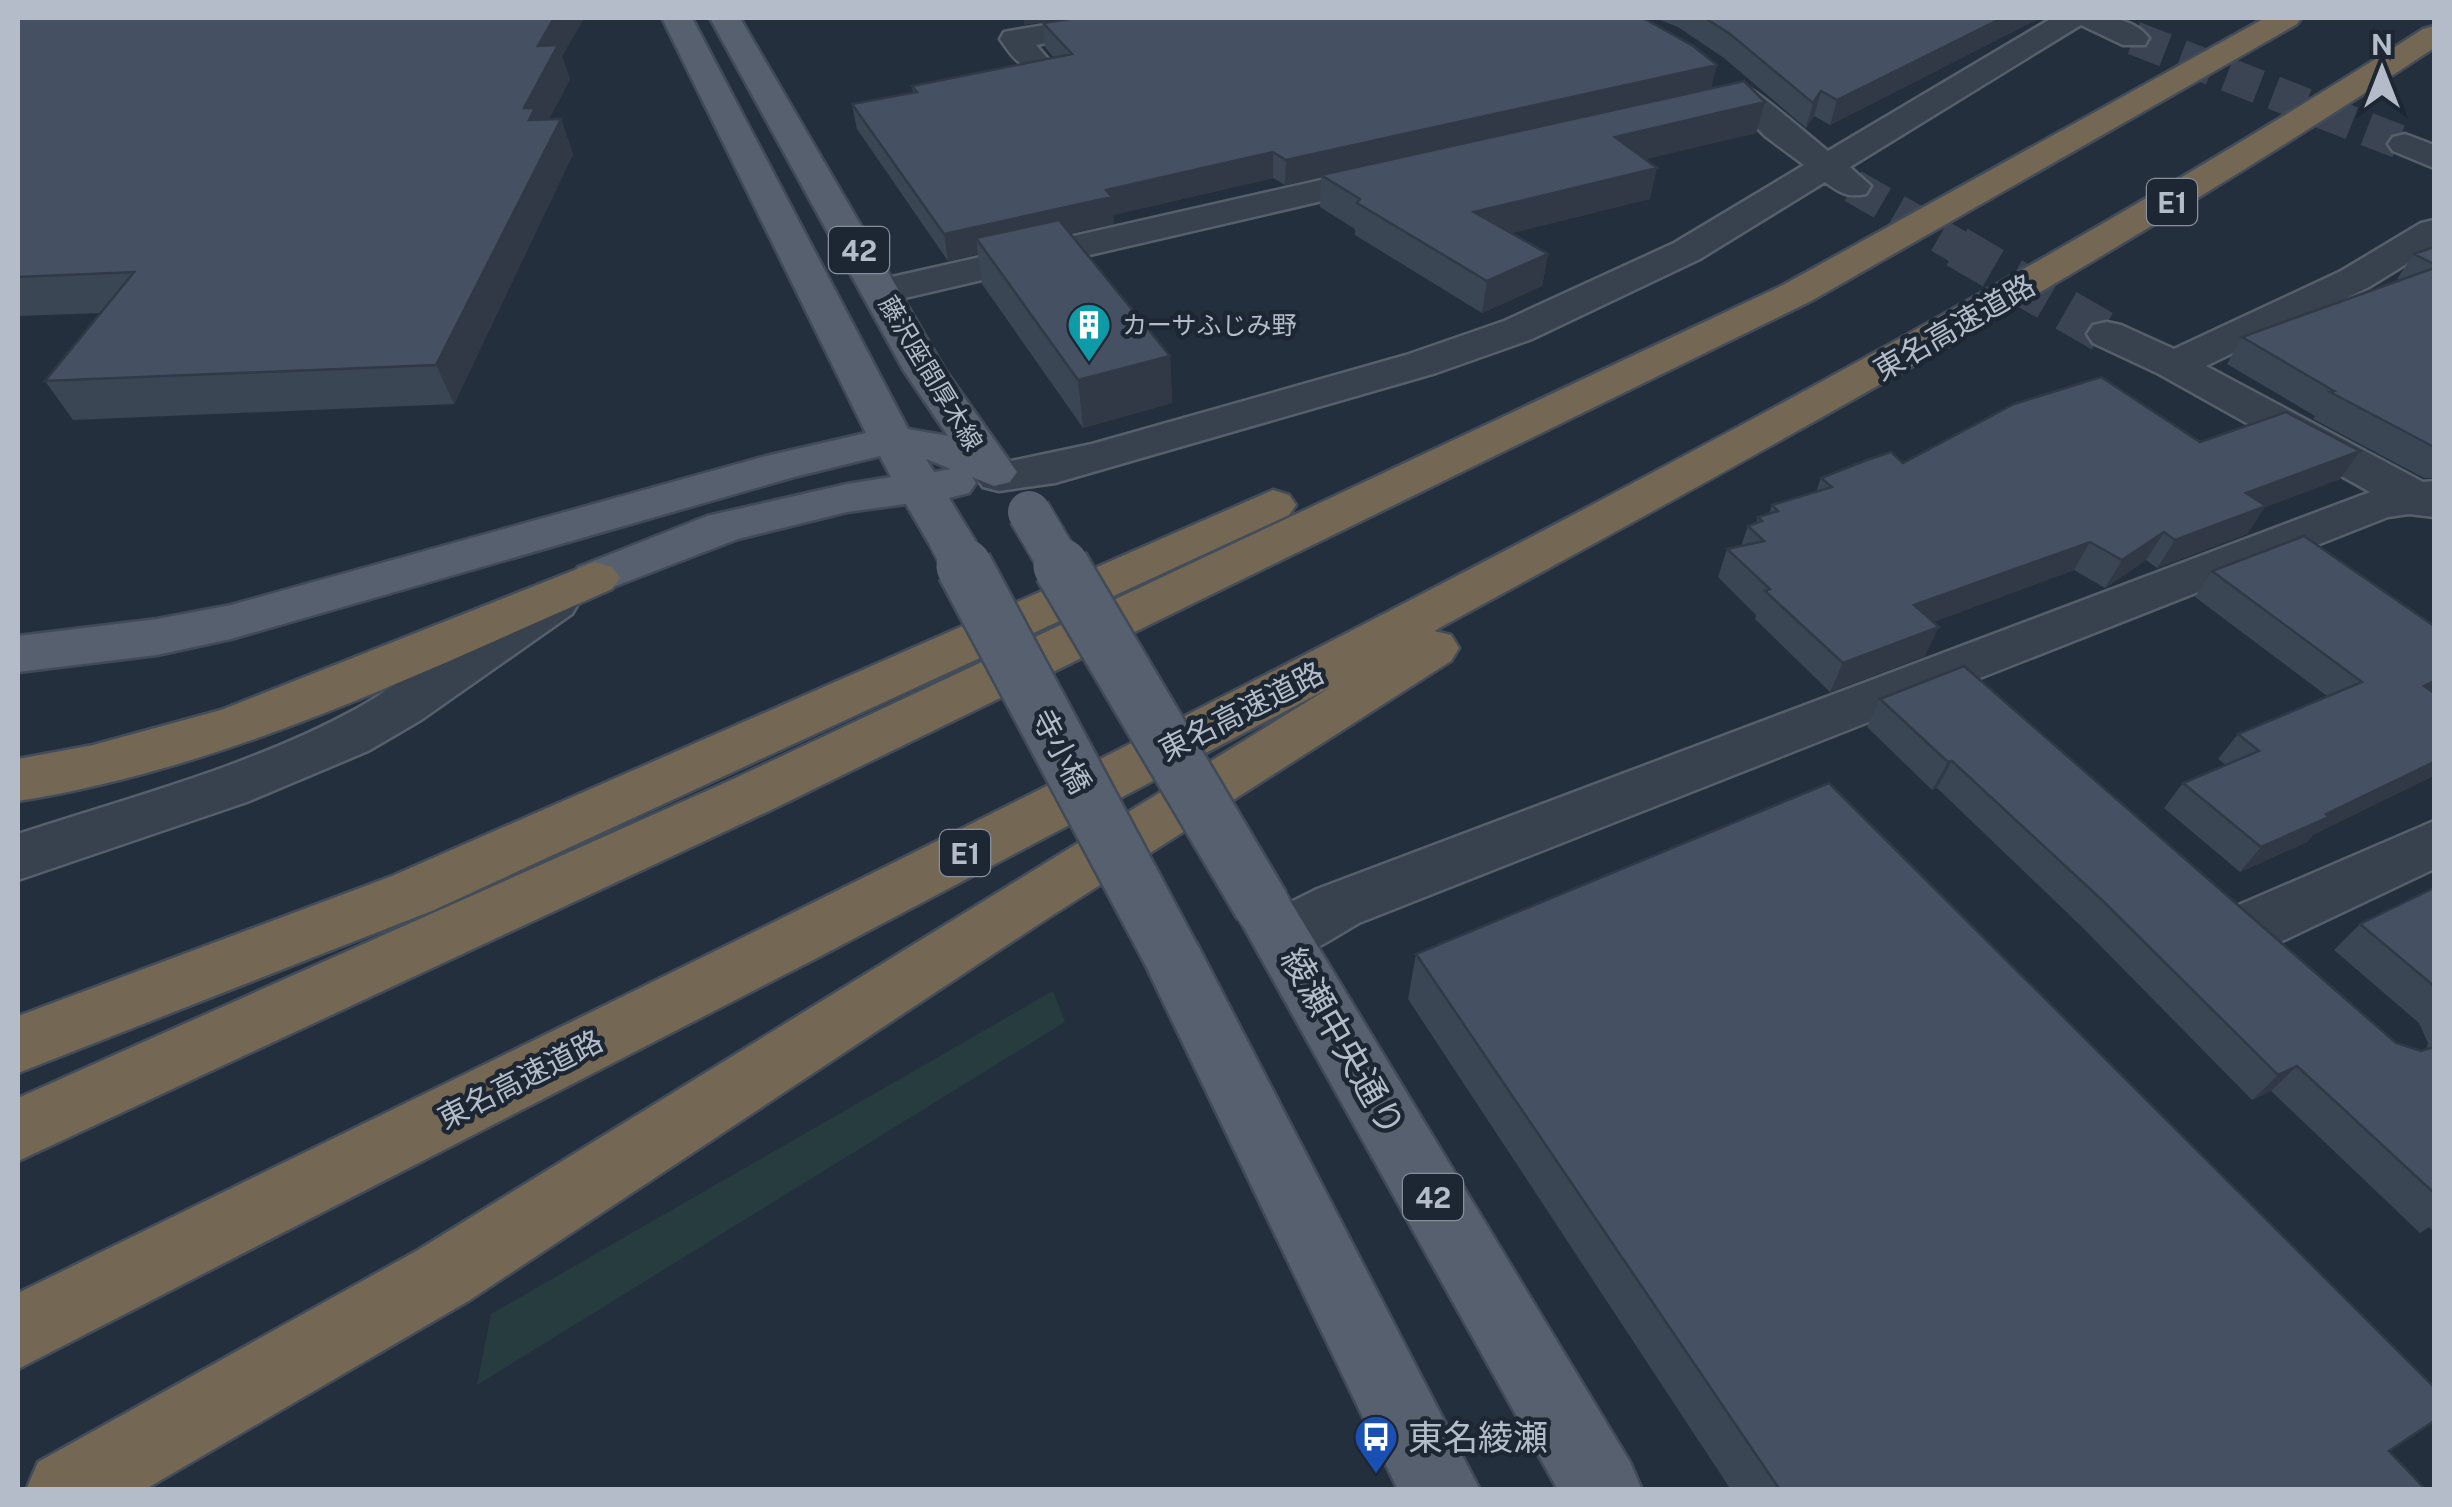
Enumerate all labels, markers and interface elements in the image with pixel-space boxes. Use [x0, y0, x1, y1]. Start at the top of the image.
north arrow [2332, 20, 2432, 120]
text: N [2371, 28, 2393, 61]
road number: E1 [2147, 179, 2197, 225]
road number: 42 [829, 227, 889, 273]
street label: 東名高速道路 [1867, 266, 2041, 388]
street label: 藤沢座間厚木線 [873, 290, 989, 456]
building icon: カーサふじみ野 [1066, 302, 1112, 363]
place label: カーサふじみ野 [1122, 310, 1297, 340]
street label: 東名高速道路 [1153, 654, 1329, 768]
street label: 寺小橋 [1025, 703, 1099, 799]
road number: E1 [940, 830, 990, 876]
street label: 綾瀬中央通り [1273, 941, 1413, 1143]
street label: 東名高速道路 [432, 1022, 608, 1136]
road number: 42 [1403, 1174, 1463, 1220]
bus stop icon: 東名綾瀬 [1353, 1414, 1399, 1475]
place label: 東名綾瀬 [1408, 1417, 1548, 1458]

